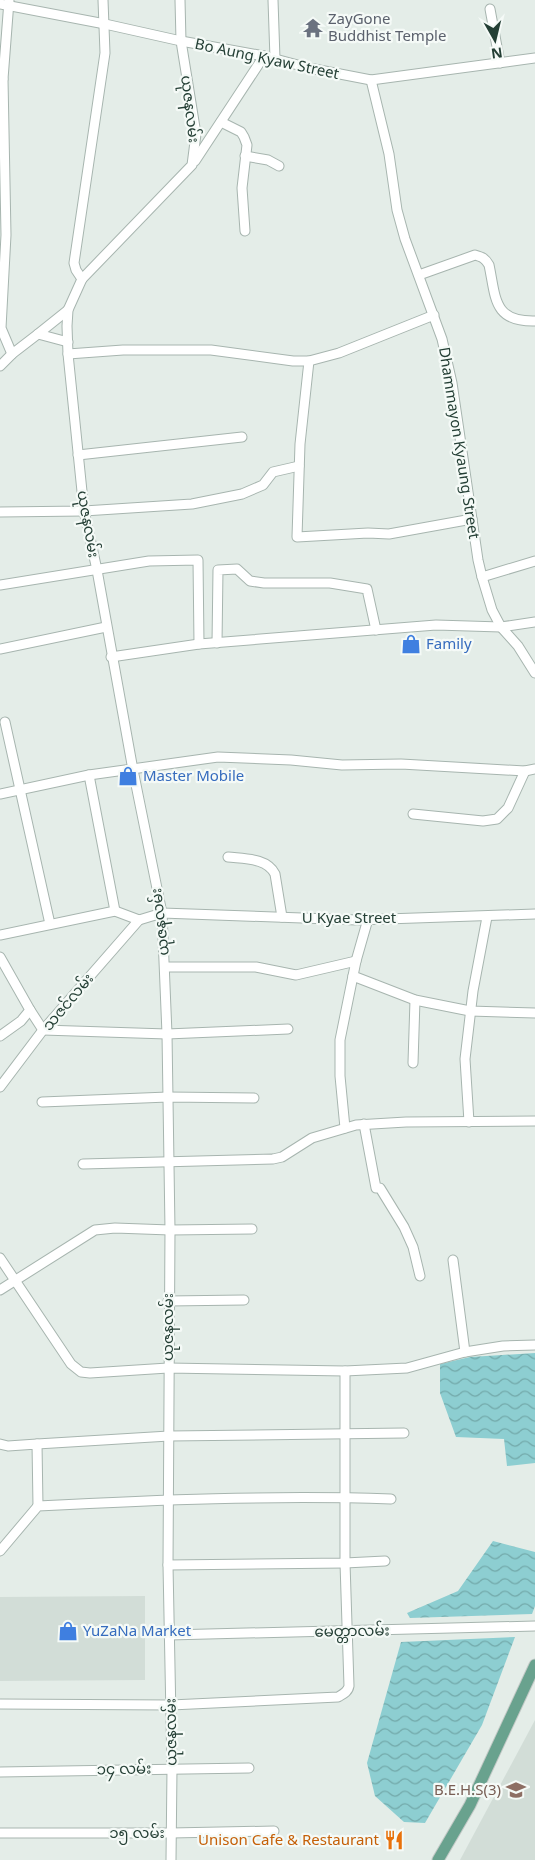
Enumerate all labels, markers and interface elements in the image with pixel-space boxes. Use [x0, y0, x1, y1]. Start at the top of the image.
place label: ZayGone Buddhist Temple [328, 8, 446, 45]
north arrow [470, 15, 520, 65]
temple icon: ZayGone Buddhist Temple [302, 17, 324, 39]
street label: Bo Aung Kyaw Street [193, 33, 342, 83]
text: N [490, 43, 504, 64]
street label: ယုဇနလမ်း [174, 74, 205, 144]
street label: Dhammayon Kyaung Street [435, 346, 485, 541]
street label: ယုဇနလမ်း [70, 489, 105, 560]
shop icon: Family [400, 633, 422, 655]
place label: Family [426, 633, 472, 653]
shop icon: Master Mobile [117, 765, 139, 787]
place label: Master Mobile [143, 765, 244, 785]
street label: ယုဇနလမ်း [145, 887, 176, 957]
street label: U Kyae Street [302, 907, 397, 927]
street label: သဇင်လမ်း [37, 968, 97, 1034]
street label: ယုဇနလမ်း [157, 1293, 180, 1361]
street label: မေတ္တာလမ်း [314, 1619, 390, 1644]
shop icon: YuZaNa Market [57, 1620, 79, 1642]
place label: YuZaNa Market [83, 1620, 192, 1640]
street label: ယုဇနလမ်း [159, 1698, 184, 1766]
street label: ၁၄ လမ်း [96, 1758, 152, 1781]
place label: B.E.H.S(3) [434, 1779, 501, 1799]
school or university icon: B.E.H.S(3) [505, 1779, 527, 1801]
street label: ၁၅ လမ်း [109, 1822, 165, 1845]
place label: Unison Cafe & Restaurant [198, 1829, 380, 1849]
restaurant icon: Unison Cafe & Restaurant [383, 1829, 405, 1851]

